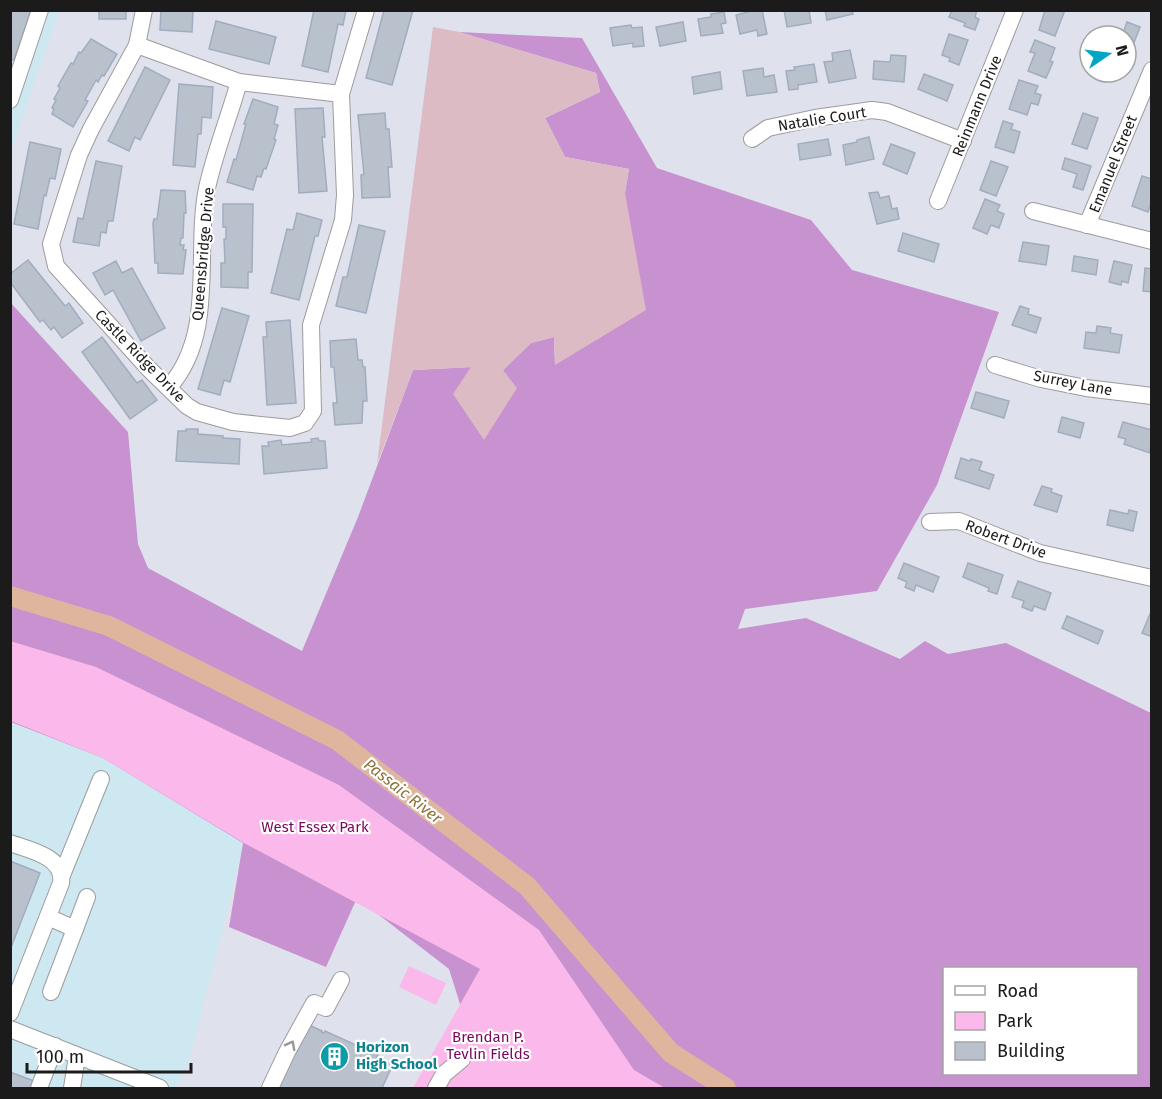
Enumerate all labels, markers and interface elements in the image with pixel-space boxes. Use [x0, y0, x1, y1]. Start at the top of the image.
north arrow [1078, 24, 1138, 84]
text: N [1112, 43, 1133, 58]
street label: Reinmann Drive [948, 53, 1006, 159]
street label: Natalie Court [776, 103, 868, 135]
street label: Emanuel Street [1085, 112, 1141, 215]
street label: Queensbridge Drive [188, 186, 218, 322]
street label: Castle Ridge Drive [91, 306, 189, 406]
street label: Surrey Lane [1032, 367, 1114, 399]
street label: Robert Drive [963, 516, 1049, 562]
water label: Passaic River [360, 755, 447, 828]
park label: West Essex Park [261, 818, 369, 836]
legend [943, 967, 1138, 1075]
text: Road [997, 980, 1039, 1002]
text: Park [997, 1010, 1033, 1032]
park label: Brendan P. Tevlin Fields [446, 1028, 530, 1063]
scale bar [27, 1036, 190, 1074]
place label: Horizon High School [356, 1038, 438, 1073]
building icon: Horizon High School [319, 1040, 351, 1072]
text: Building [997, 1040, 1065, 1062]
one-way arrow [284, 1041, 295, 1051]
text: 100 m [36, 1046, 84, 1068]

